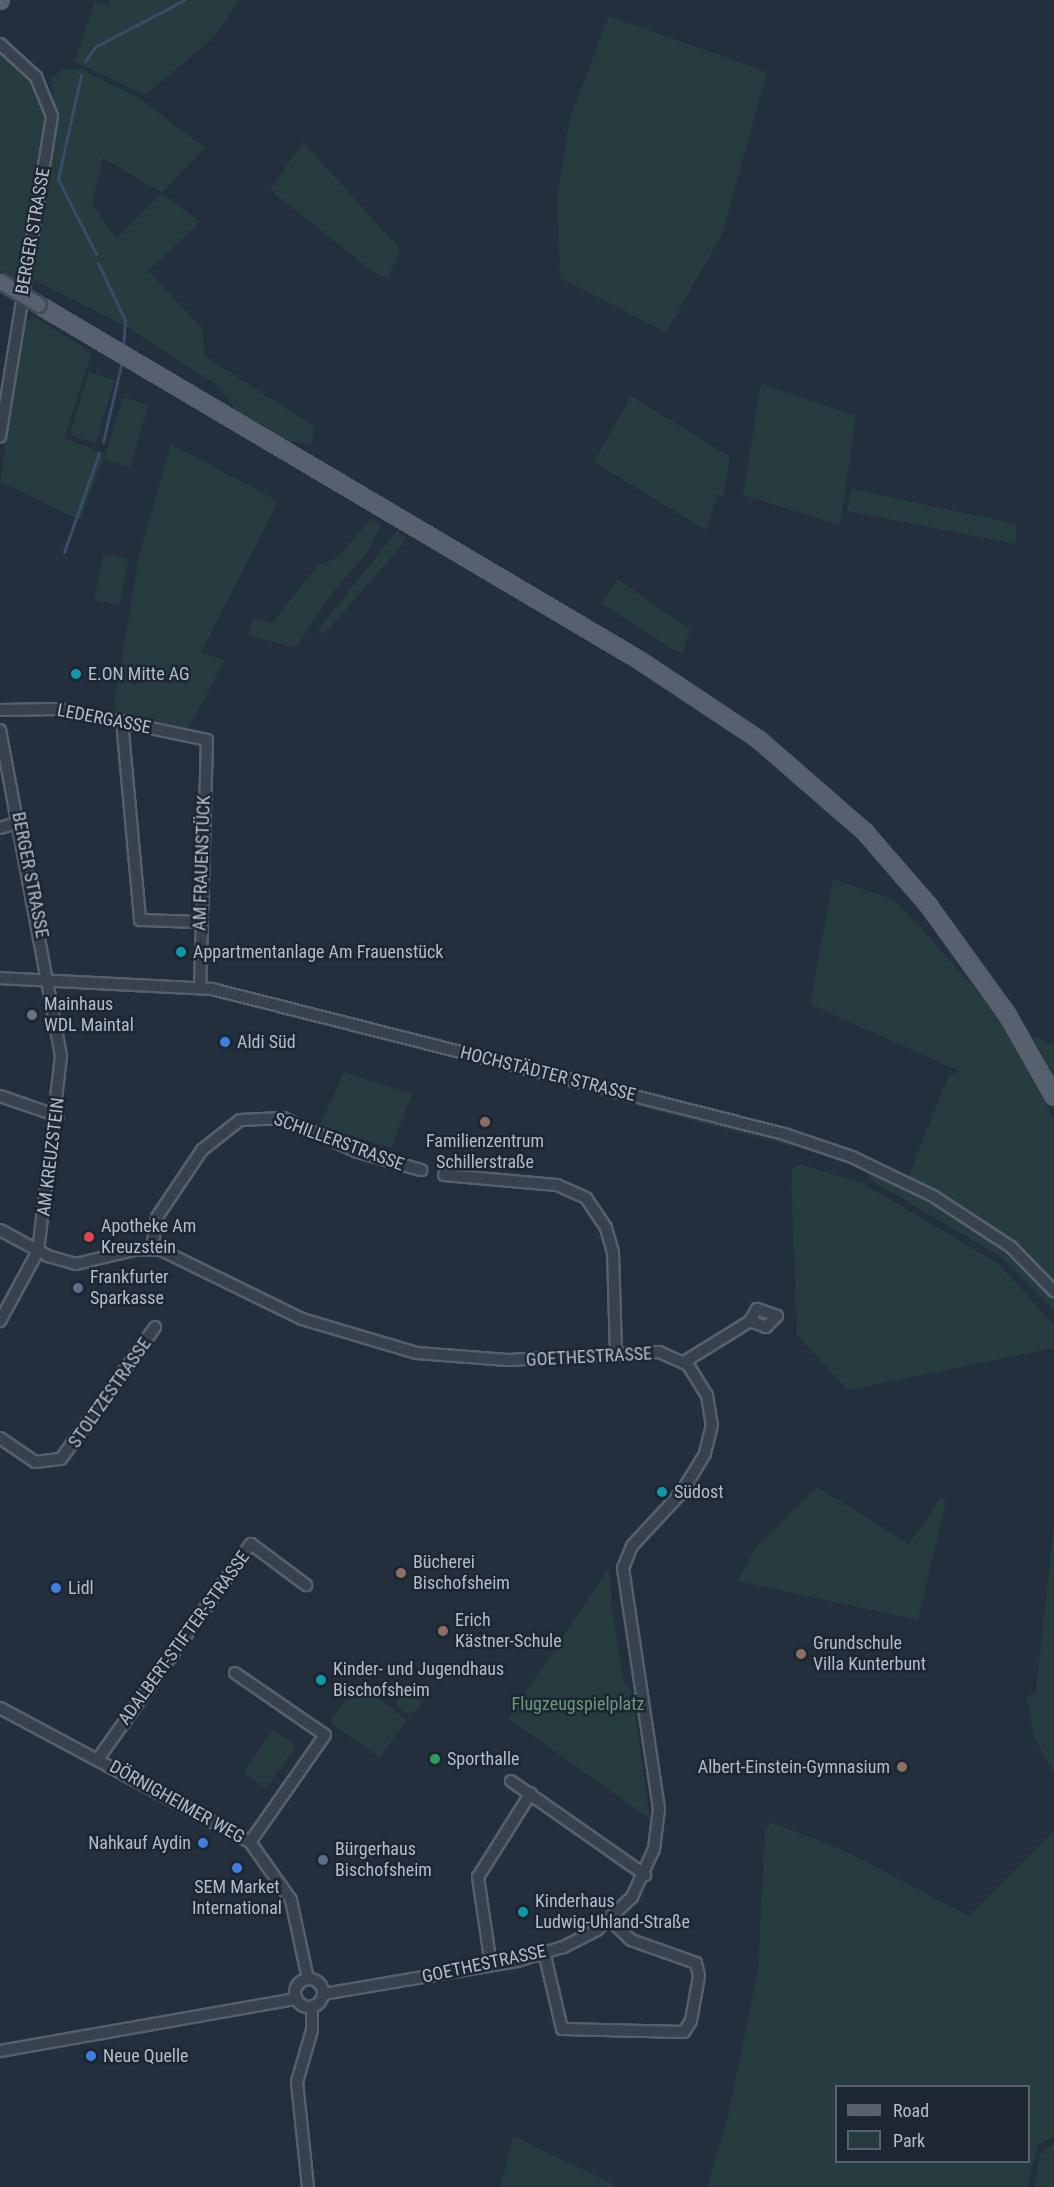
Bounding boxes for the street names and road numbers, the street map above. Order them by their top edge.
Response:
street label: BERGER STRASSE [11,166,55,296]
street label: LEDERGASSE [55,699,153,739]
street label: AM FRAUENSTÜCK [189,795,215,931]
street label: BERGER STRASSE [7,810,53,940]
street label: HOCHSTÄDTER STRASSE [458,1042,638,1106]
street label: AM KREUZSTEIN [33,1097,69,1217]
street label: SCHILLERSTRASSE [271,1108,407,1176]
street label: STOLTZESTRASSE [64,1334,156,1452]
street label: GOETHESTRASSE [525,1343,653,1371]
street label: ADALBERT-STIFTER-STRASSE [114,1547,254,1729]
street label: DÖRNIGHEIMER WEG [106,1756,248,1848]
street label: GOETHESTRASSE [420,1940,548,1988]

